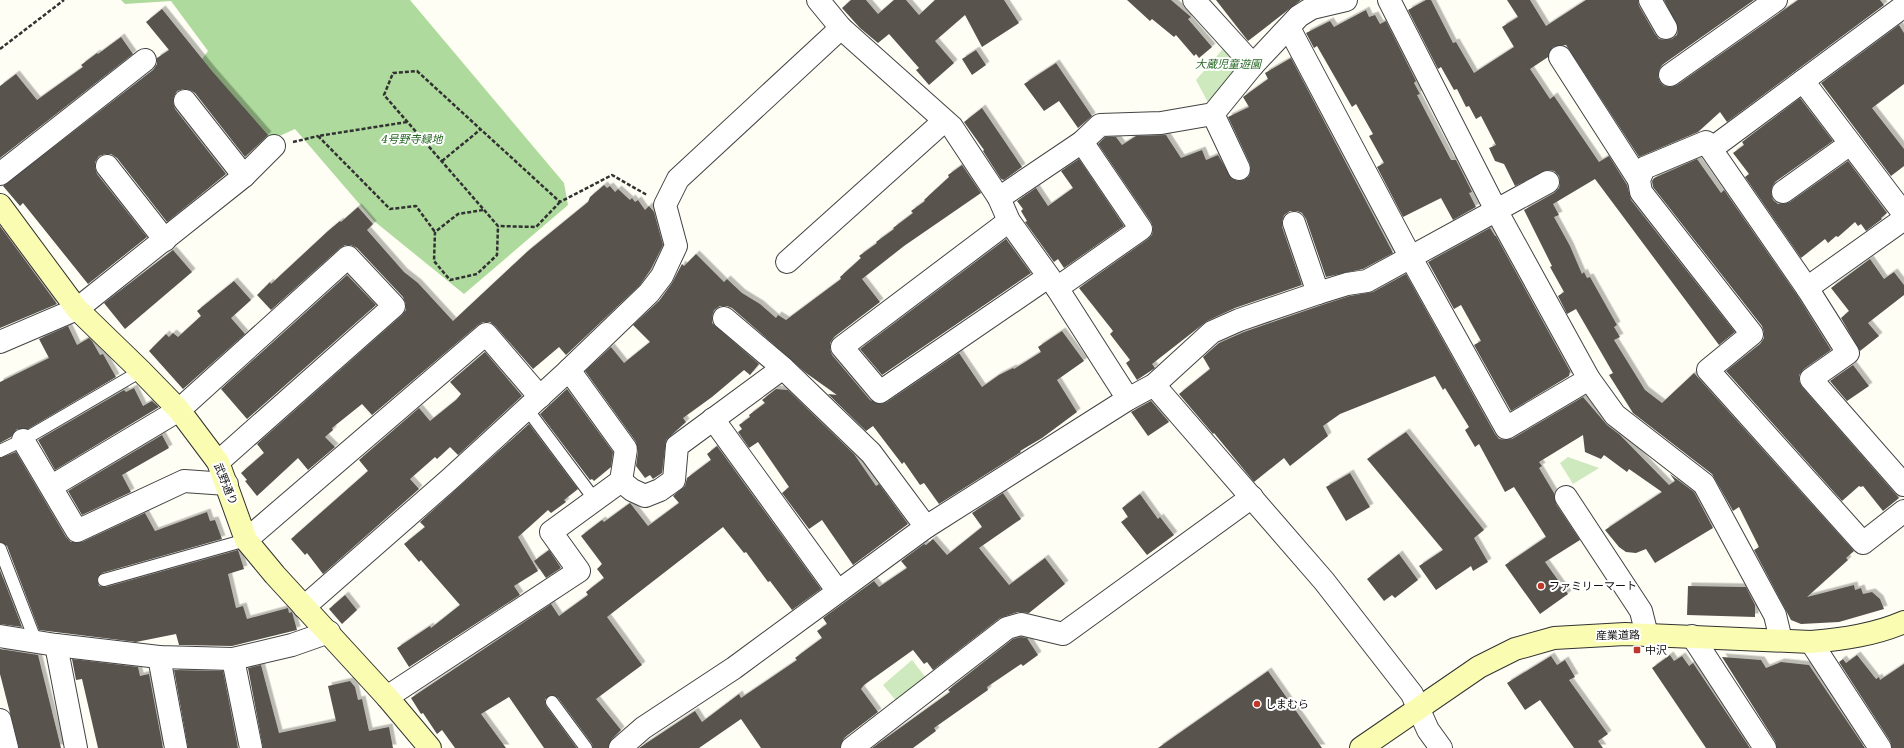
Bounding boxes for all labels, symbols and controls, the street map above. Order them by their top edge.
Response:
park label: 大蔵児童遊園 [1195,56,1263,71]
park label: 4号野寺緑地 [380,131,444,146]
street label: 武野通り [211,461,242,507]
place label: ファミリーマート [1549,578,1637,593]
marker: ファミリーマート [1536,581,1546,591]
street label: 産業道路 [1596,627,1640,642]
place label: 中沢 [1645,642,1667,657]
marker: 中沢 [1632,645,1642,655]
place label: しまむら [1265,696,1309,711]
marker: しまむら [1252,699,1262,709]

